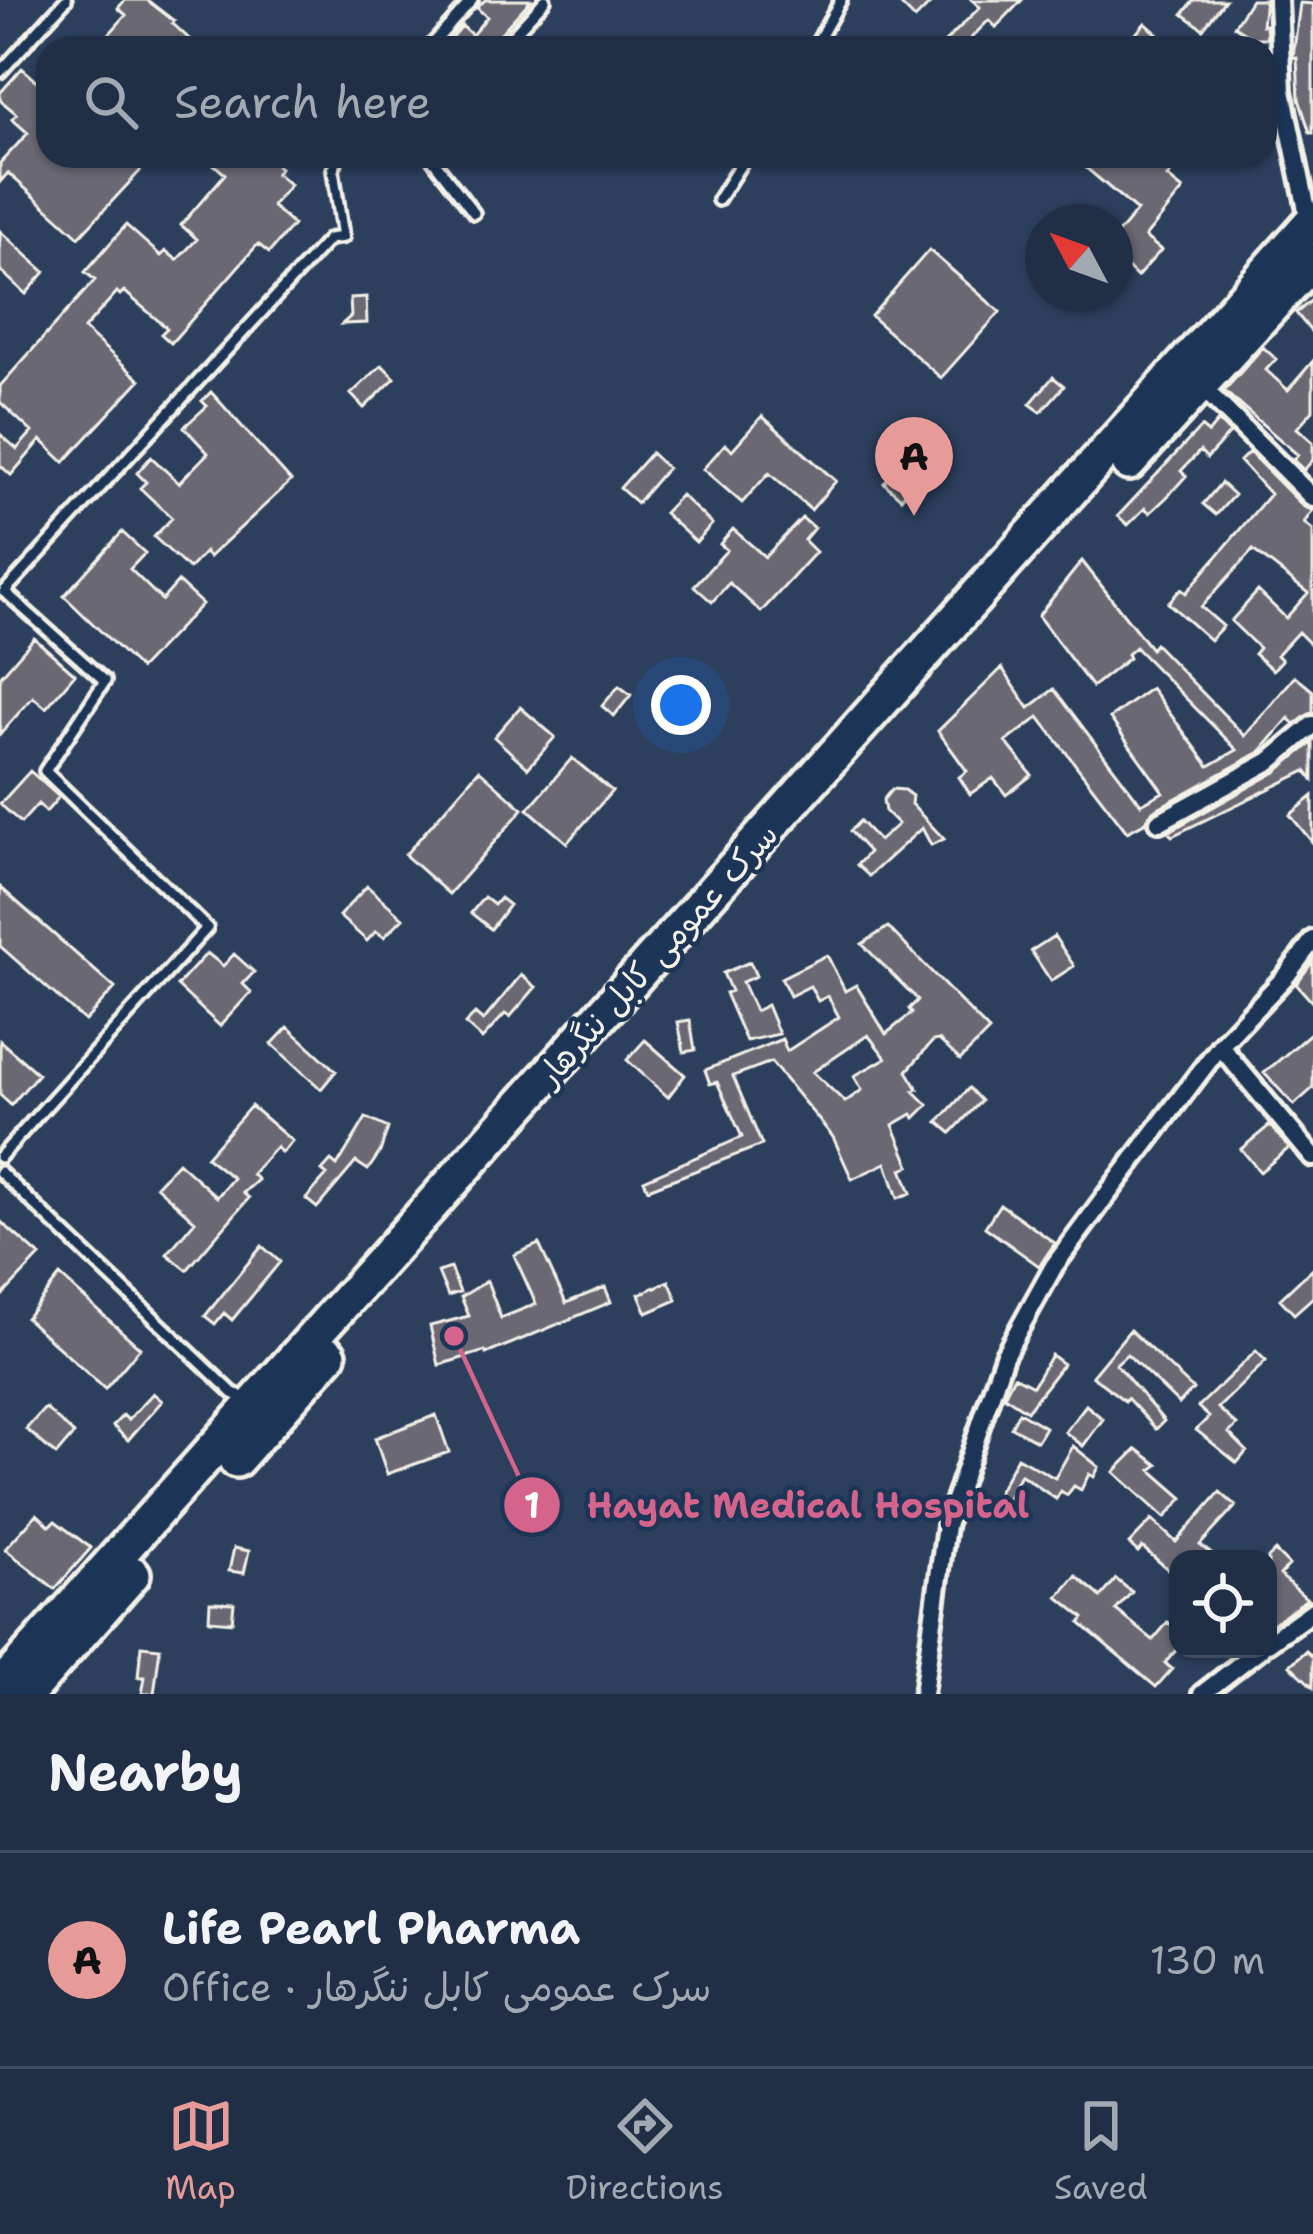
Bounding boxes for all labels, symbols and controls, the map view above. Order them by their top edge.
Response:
search box [36,36,1277,168]
icon: search [78,69,144,135]
text: Search here [174,72,431,132]
north arrow [1025,204,1133,312]
pin: A [875,417,953,516]
your location [651,675,711,735]
street label: سرک عمومی کابل ننگرهار [525,813,788,1098]
callout: Hayat Medical Hospital [502,1469,1053,1541]
text: 1 [524,1481,540,1530]
text: Hayat Medical Hospital [587,1481,1029,1530]
map controls [1169,1550,1277,1658]
button: locate [1169,1550,1277,1658]
text: Nearby [48,1738,243,1806]
text: Life Pearl Pharma [162,1898,580,1958]
text: A [72,1934,102,1986]
text: 130 m [1150,1934,1265,1986]
text: Office · سرک عمومی کابل ننگرهار [162,1961,711,2013]
tab: Map [165,2093,236,2210]
tab: Directions [566,2093,724,2210]
tab: Saved [1054,2093,1148,2210]

